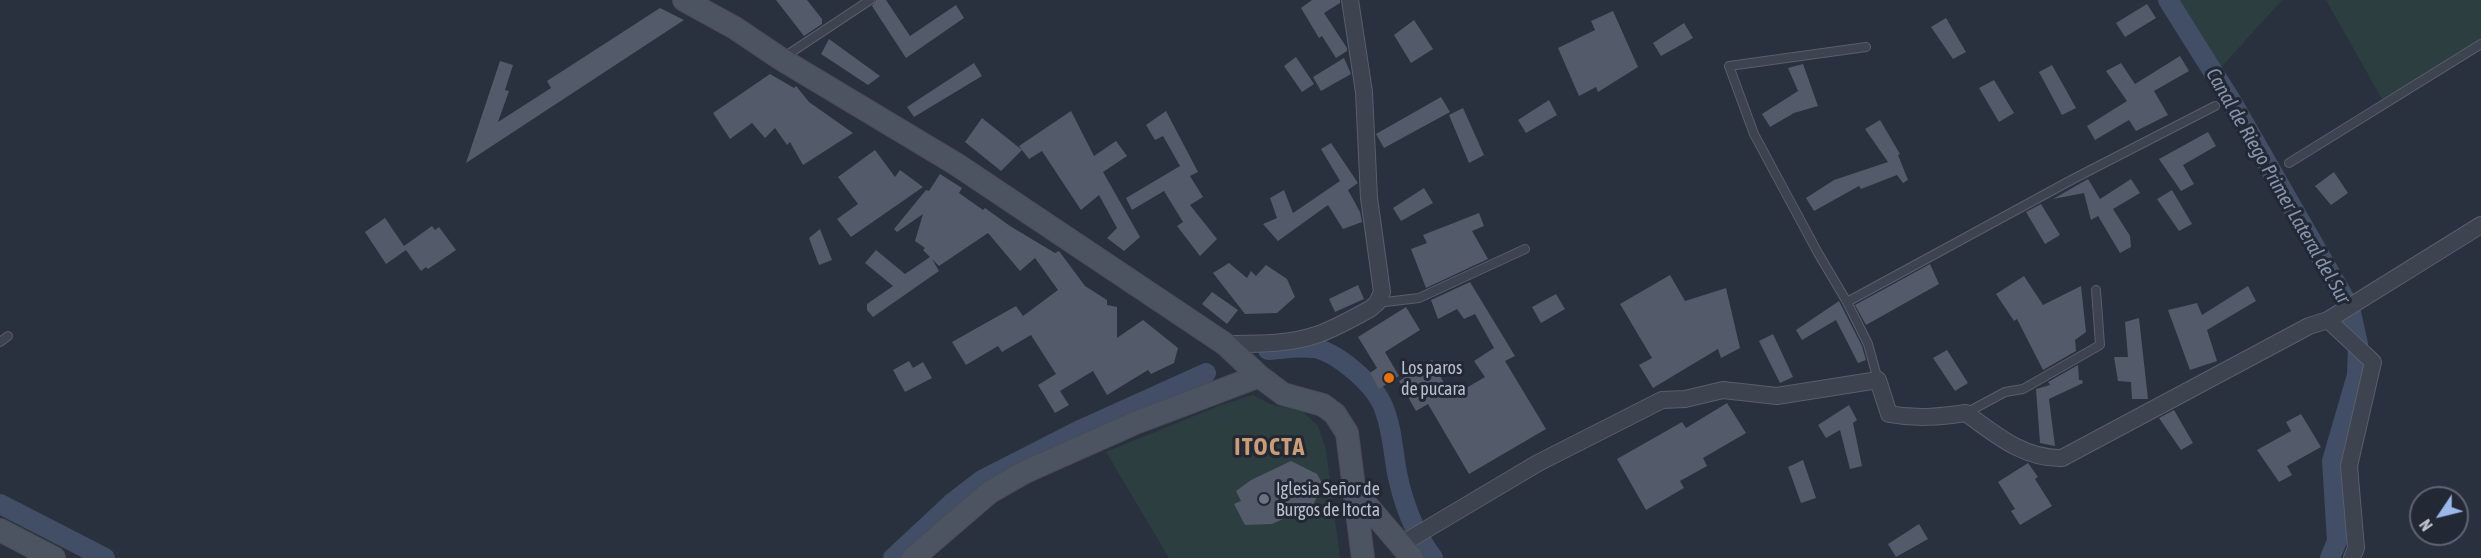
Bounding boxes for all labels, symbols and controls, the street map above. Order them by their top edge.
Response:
water label: Canal de Riego Primer Lateral del Sur [2201,64,2355,308]
place label: Los paros de pucara [1401,357,1466,400]
marker: Los paros de pucara [1382,371,1396,385]
district label: ITOCTA [1234,433,1306,461]
place label: Iglesia Señor de Burgos de Itocta [1276,478,1380,520]
north arrow [2409,486,2469,546]
marker: Iglesia Señor de Burgos de Itocta [1257,492,1271,506]
text: N [2416,516,2436,534]

